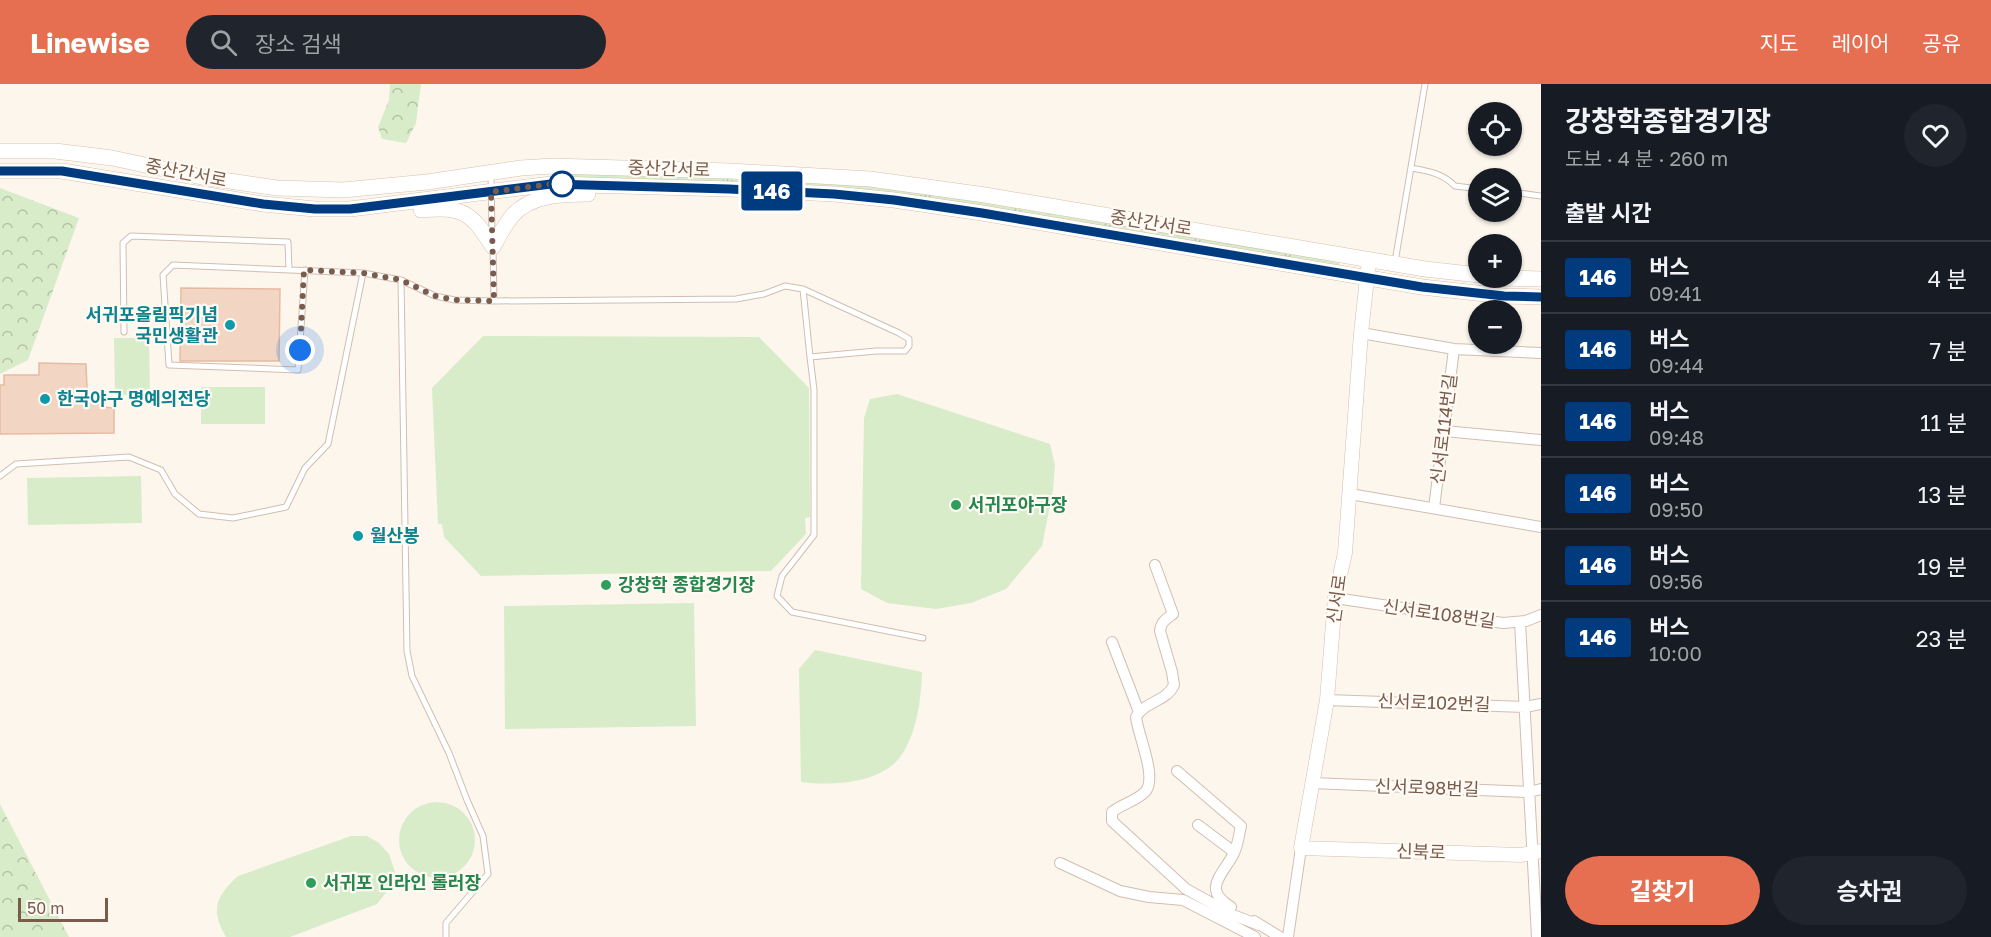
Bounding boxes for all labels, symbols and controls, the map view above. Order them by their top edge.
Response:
search box [186,15,606,69]
text: Linewise [30,26,150,59]
icon: search [207,26,240,59]
text: 장소 검색 [255,30,342,57]
text: 지도 [1760,30,1798,56]
text: 레이어 [1831,30,1889,56]
text: 공유 [1922,30,1961,56]
map controls [1468,102,1522,354]
button: locate [1468,102,1522,156]
text: 강창학종합경기장 [1565,104,1771,137]
button: heart [1904,104,1967,167]
text: 도보 · 4 분 · 260 m [1565,146,1728,170]
street label: 중산간서로 [143,153,229,191]
street label: 중산간서로 [627,156,711,180]
button: layers [1468,168,1522,222]
unlabelled marker [549,171,575,197]
line badge: 146 [738,172,806,210]
text: 146 [753,178,791,204]
text: 출발 시간 [1565,199,1651,226]
street label: 중산간서로 [1109,205,1194,239]
button: + [1468,234,1522,288]
text: 버스 [1649,253,1689,280]
text: 146 [1579,264,1617,290]
text: 4 분 [1928,265,1967,292]
text: 09:41 [1649,281,1701,305]
button: − [1468,300,1522,354]
place label: 서귀포올림픽기념 국민생활관 [86,303,218,346]
marker: 서귀포올림픽기념 국민생활관 [223,318,237,332]
text: 버스 [1649,325,1689,352]
your location [285,335,315,365]
text: 146 [1579,336,1617,362]
text: 7 분 [1930,337,1967,364]
text: 09:44 [1649,353,1704,377]
street label: 신서로114번길 [1425,372,1461,485]
place label: 한국야구 명예의전당 [57,387,211,409]
marker: 한국야구 명예의전당 [38,392,52,406]
text: 버스 [1649,397,1689,424]
text: 146 [1579,408,1617,434]
text: 11 분 [1920,409,1967,436]
text: 09:48 [1649,425,1704,449]
text: 버스 [1649,469,1689,496]
text: 146 [1579,480,1617,506]
text: 13 분 [1918,481,1967,508]
place label: 서귀포야구장 [968,493,1068,515]
text: 09:50 [1649,497,1704,521]
marker: 서귀포야구장 [949,498,963,512]
place label: 월산봉 [370,524,420,546]
marker: 월산봉 [351,529,365,543]
text: 버스 [1649,541,1689,568]
text: 146 [1579,552,1617,578]
text: 19 분 [1917,553,1967,580]
text: 09:56 [1649,569,1703,593]
place label: 강창학 종합경기장 [618,573,755,595]
street label: 신서로 [1322,573,1350,625]
marker: 강창학 종합경기장 [599,578,613,592]
street label: 신서로108번길 [1381,594,1497,632]
text: 버스 [1649,613,1689,640]
text: 146 [1579,624,1617,650]
text: 23 분 [1916,625,1967,652]
text: 10:00 [1649,641,1702,665]
street label: 신서로102번길 [1377,689,1491,715]
street label: 신서로98번길 [1374,774,1480,800]
street label: 신북로 [1396,839,1446,863]
button: 길찾기 [1565,856,1760,925]
button: 승차권 [1772,856,1967,925]
place label: 서귀포 인라인 롤러장 [323,871,481,893]
marker: 서귀포 인라인 롤러장 [304,876,318,890]
scale bar [18,895,108,922]
text: 50 m [27,898,64,918]

